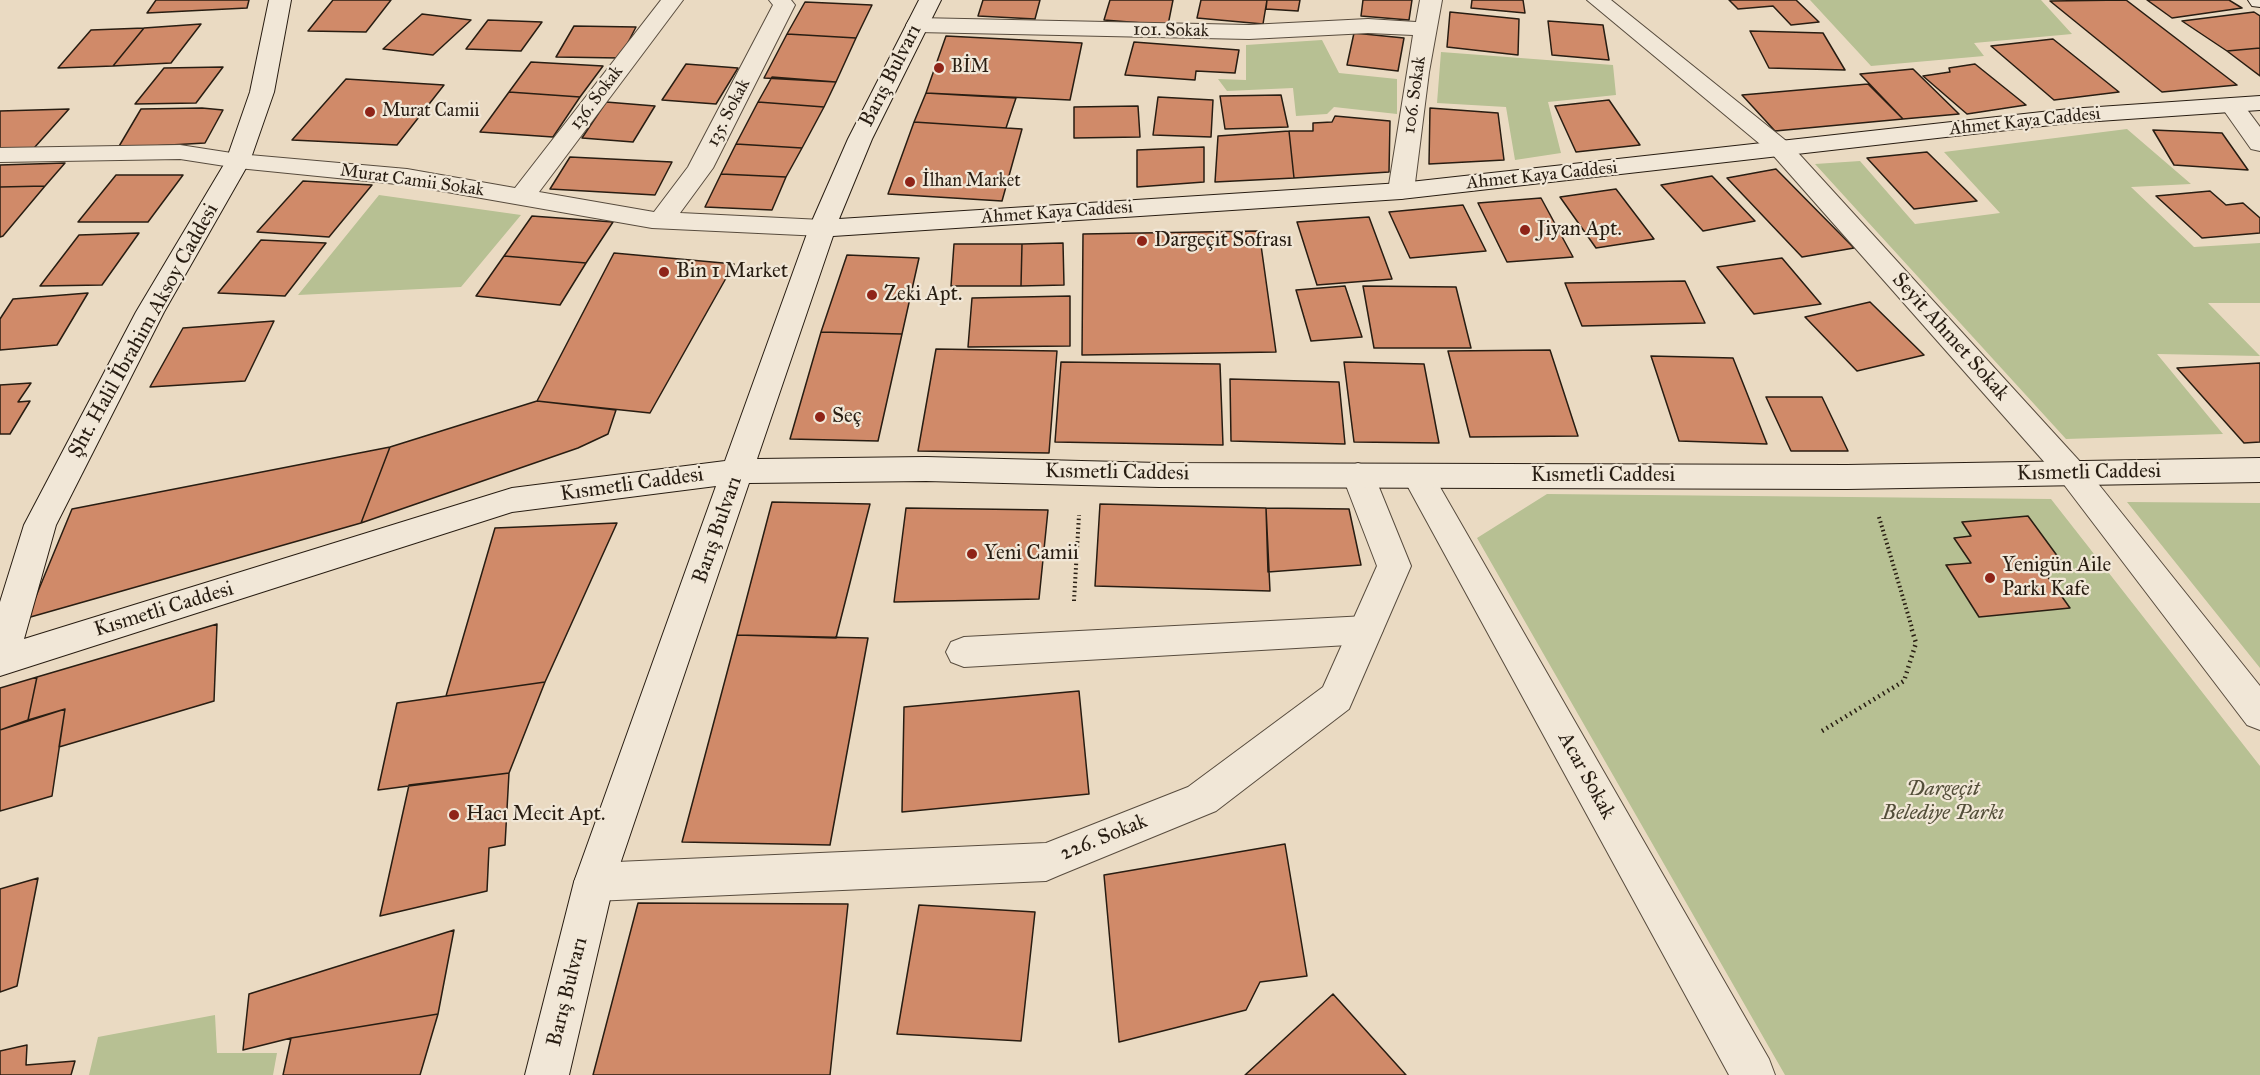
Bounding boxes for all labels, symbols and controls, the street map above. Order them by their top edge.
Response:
street label: 101. Sokak [1133,20,1209,42]
street label: Barış Bulvarı [854,21,928,131]
street label: 106. Sokak [1399,55,1431,135]
place label: BİM [951,57,989,79]
marker: BİM [932,61,946,75]
street label: 136. Sokak [566,62,628,134]
street label: 135. Sokak [703,75,755,151]
place label: Murat Camii [382,101,479,123]
street label: Ahmet Kaya Caddesi [1948,103,2102,141]
marker: Murat Camii [363,105,377,119]
street label: Ahmet Kaya Caddesi [1465,157,1619,195]
street label: Murat Camii Sokak [339,160,485,202]
place label: İlhan Market [922,171,1021,193]
marker: İlhan Market [903,175,917,189]
street label: Ahmet Kaya Caddesi [980,197,1134,229]
street label: Şht. Halil İbrahim Aksoy Caddesi [63,199,225,463]
place label: Jiyan Apt. [1537,217,1622,243]
marker: Jiyan Apt. [1518,223,1532,237]
place label: Dargeçit Sofrası [1154,228,1292,254]
marker: Dargeçit Sofrası [1135,234,1149,248]
place label: Bin 1 Market [676,259,788,285]
marker: Bin 1 Market [657,265,671,279]
street label: Seyit Ahmet Sokak [1886,268,2014,406]
place label: Zeki Apt. [884,282,962,308]
marker: Zeki Apt. [865,288,879,302]
place label: Seç [832,404,862,430]
marker: Seç [813,410,827,424]
street label: Kısmetli Caddesi [1045,459,1189,487]
street label: Kısmetli Caddesi [2017,459,2161,487]
street label: Kısmetli Caddesi [559,462,705,508]
street label: Kısmetli Caddesi [1531,463,1675,489]
street label: Barış Bulvarı [688,473,748,587]
place label: Yeni Camii [984,541,1079,567]
marker: Yeni Camii [965,547,979,561]
place label: Yenigün Aile Parkı Kafe [2002,553,2111,603]
marker: Yenigün Aile Parkı Kafe [1983,571,1997,585]
street label: Kısmetli Caddesi [91,577,237,643]
street label: Acar Sokak [1552,728,1620,824]
park label: Dargeçit Belediye Parkı [1882,777,2004,827]
place label: Hacı Mecit Apt. [466,802,605,828]
marker: Hacı Mecit Apt. [447,808,461,822]
street label: 226. Sokak [1057,809,1151,867]
street label: Barış Bulvarı [542,935,594,1049]

